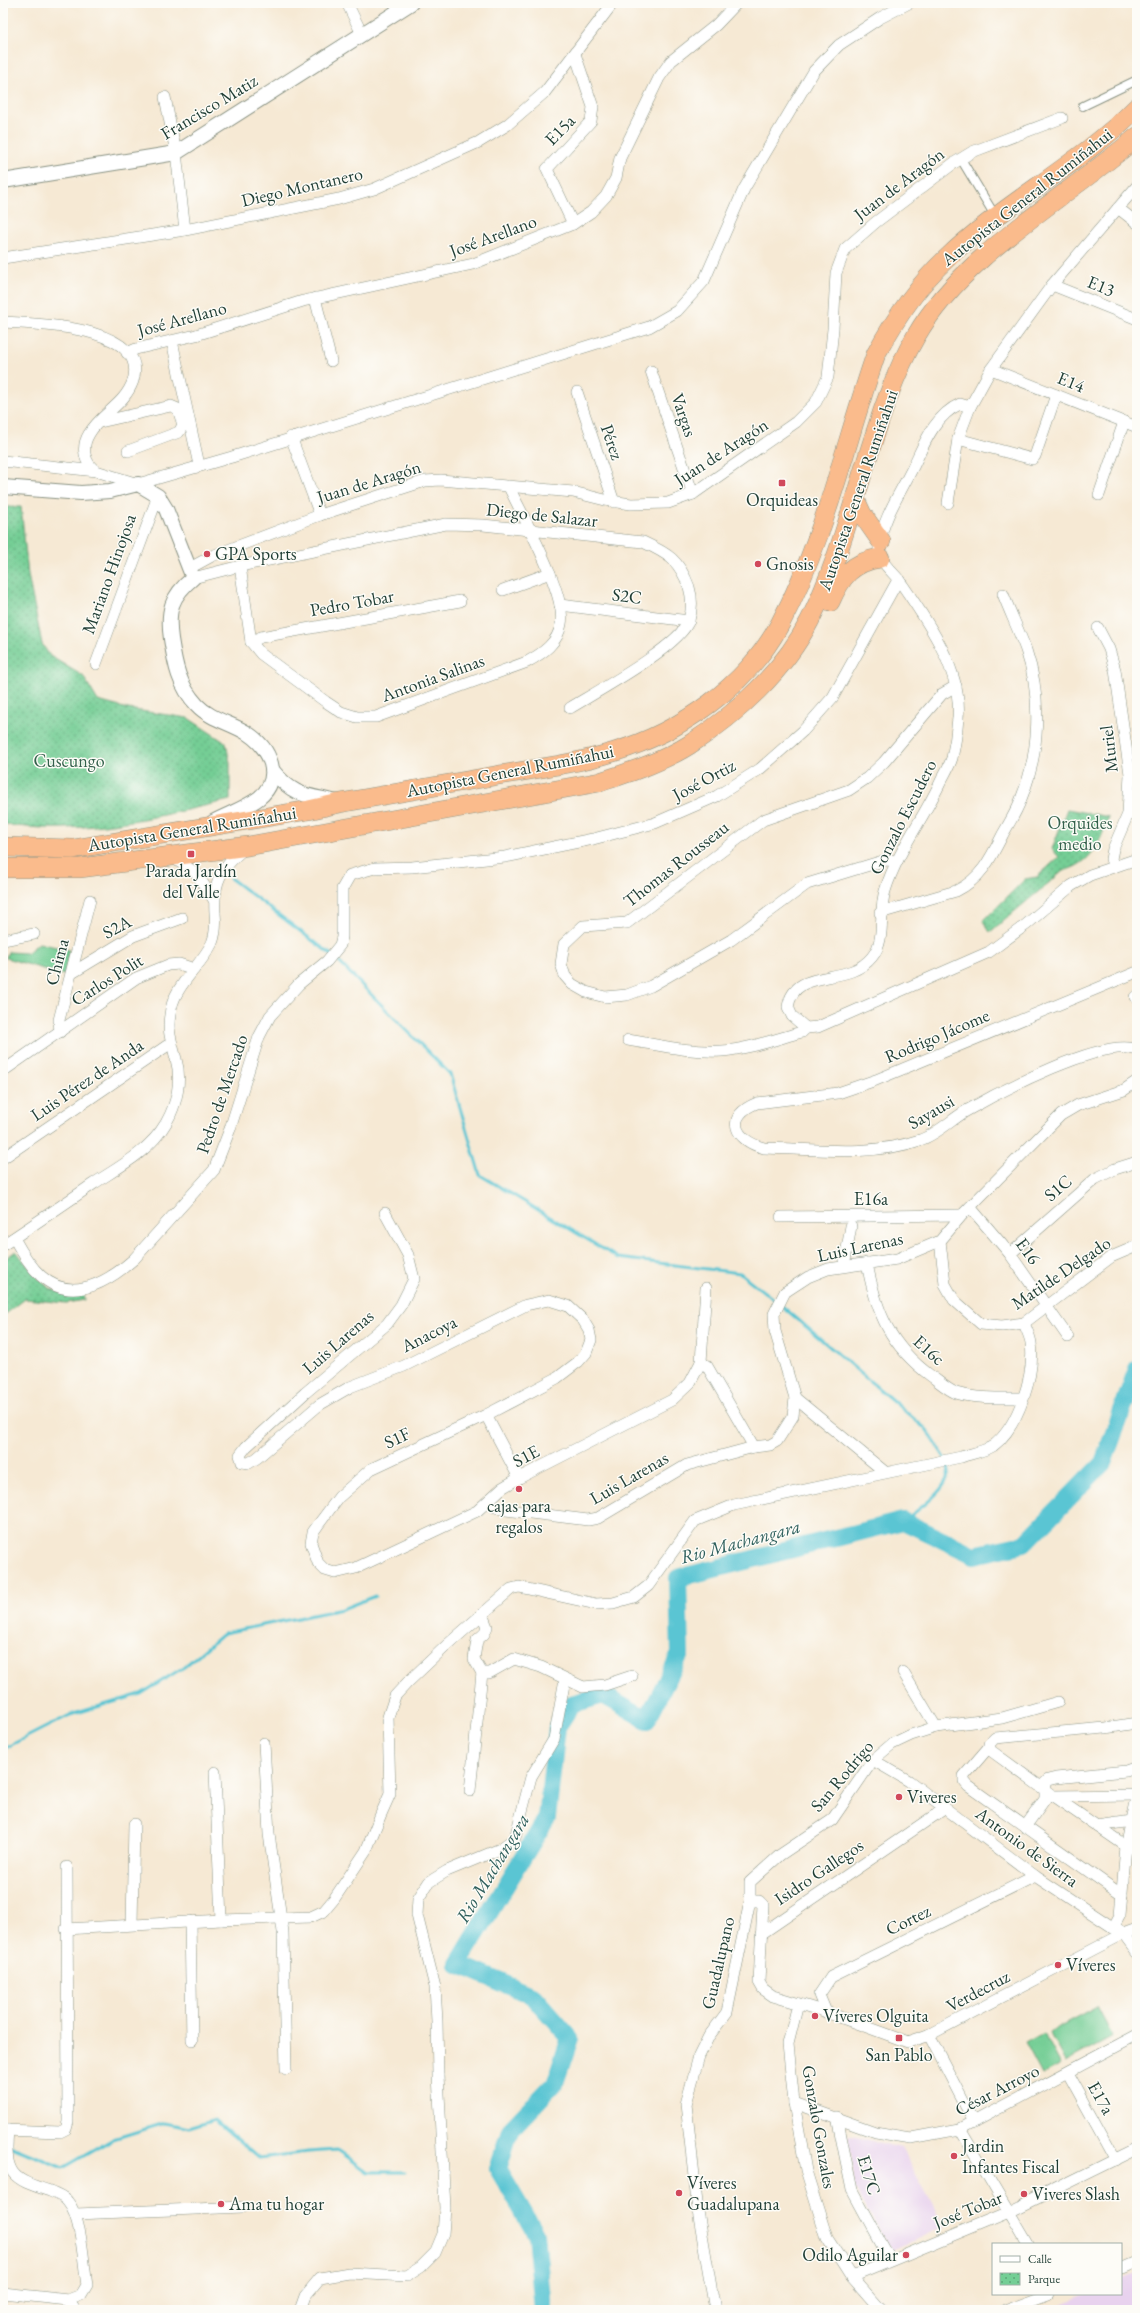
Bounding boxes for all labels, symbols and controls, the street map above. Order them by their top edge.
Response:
street label: Francisco Matiz [156,69,261,144]
street label: E15a [539,109,580,150]
street label: Autopista General Rumiñahui [936,122,1117,271]
street label: Juan de Aragón [847,142,949,226]
street label: Diego Montanero [239,161,365,212]
street label: José Arellano [444,209,540,263]
street label: E13 [1084,270,1118,301]
street label: José Arellano [133,296,229,342]
street label: E14 [1054,366,1089,397]
street label: Autopista General Rumiñahui [812,386,903,594]
street label: Vargas [666,390,703,440]
street label: Juan de Aragón [668,412,772,492]
street label: Pérez [596,421,629,463]
street label: Juan de Aragón [312,455,424,509]
marker: Orquideas [777,478,787,488]
place label: Orquideas [746,488,818,511]
street label: Diego de Salazar [485,497,599,532]
street label: Mariano Hinojosa [76,510,141,637]
place label: GPA Sports [215,542,297,565]
marker: GPA Sports [202,549,212,559]
place label: Gnosis [766,552,814,575]
marker: Gnosis [753,559,763,569]
street label: S2C [611,582,643,609]
street label: Pedro Tobar [308,584,396,621]
street label: Antonia Salinas [377,648,488,707]
street label: Muriel [1094,724,1123,774]
street label: Autopista General Rumiñahui [403,739,616,802]
park label: Cuscungo [33,749,105,772]
street label: José Ortiz [667,753,739,807]
street label: Gonzalo Escudero [864,755,941,878]
street label: Autopista General Rumiñahui [85,801,298,857]
park label: Orquides medio [1048,811,1113,855]
street label: Thomas Rousseau [618,815,733,912]
marker: Parada Jardín del Valle [186,849,196,859]
place label: Parada Jardín del Valle [145,859,237,903]
street label: S2A [98,909,136,944]
street label: Chima [39,935,74,988]
street label: Carlos Polit [66,948,147,1011]
street label: Rodrigo Jácome [881,1003,993,1068]
street label: Pedro de Mercado [190,1031,253,1156]
street label: Luis Pérez de Anda [26,1033,148,1126]
street label: Sayausi [903,1089,959,1134]
street label: S1C [1039,1169,1076,1206]
street label: E16a [854,1187,889,1210]
street label: Luis Larenas [815,1226,905,1267]
street label: Matilde Delgado [1007,1231,1115,1314]
street label: E16 [1011,1233,1046,1269]
street label: Luis Larenas [297,1304,378,1379]
street label: Anacoya [396,1309,461,1358]
street label: E16c [909,1329,950,1370]
street label: S1F [380,1422,414,1454]
street label: S1E [508,1439,543,1472]
street label: Luis Larenas [585,1446,672,1509]
marker: cajas para regalos [514,1484,524,1494]
place label: cajas para regalos [487,1494,552,1538]
water label: Rio Machangara [677,1513,803,1570]
street label: San Rodrigo [805,1735,878,1816]
place label: Viveres [907,1785,957,1808]
marker: Viveres [894,1792,904,1802]
street label: Antonio de Sierra [971,1801,1084,1892]
water label: Rio Machangara [450,1809,535,1928]
street label: Isidro Gallegos [770,1833,868,1910]
street label: Cortez [882,1899,934,1940]
street label: Guadalupano [696,1914,739,2011]
place label: Víveres [1066,1953,1116,1976]
marker: Víveres [1053,1960,1063,1970]
street label: Verdecruz [942,1964,1014,2017]
place label: Víveres Olguita [823,2004,929,2027]
marker: Víveres Olguita [810,2011,820,2021]
marker: San Pablo [894,2033,904,2043]
place label: San Pablo [865,2043,933,2066]
street label: César Arroyo [951,2058,1043,2121]
street label: Gonzalo Gonzales [797,2063,842,2191]
street label: E17a [1083,2077,1120,2119]
place label: Jardin Infantes Fiscal [960,2134,1060,2178]
marker: Jardin Infantes Fiscal [949,2151,959,2161]
street label: E17C [853,2152,886,2197]
place label: Víveres Guadalupana [687,2171,781,2215]
place label: Viveres Slash [1032,2182,1120,2205]
street label: José Tobar [928,2185,1006,2235]
marker: Víveres Guadalupana [674,2188,684,2198]
marker: Viveres Slash [1019,2189,1029,2199]
place label: Ama tu hogar [228,2192,324,2215]
marker: Ama tu hogar [216,2199,226,2209]
place label: Odilo Aguilar [802,2243,898,2266]
legend [992,2243,1122,2295]
marker: Odilo Aguilar [901,2250,911,2260]
text: Calle [1028,2251,1052,2267]
text: Parque [1028,2271,1060,2287]

